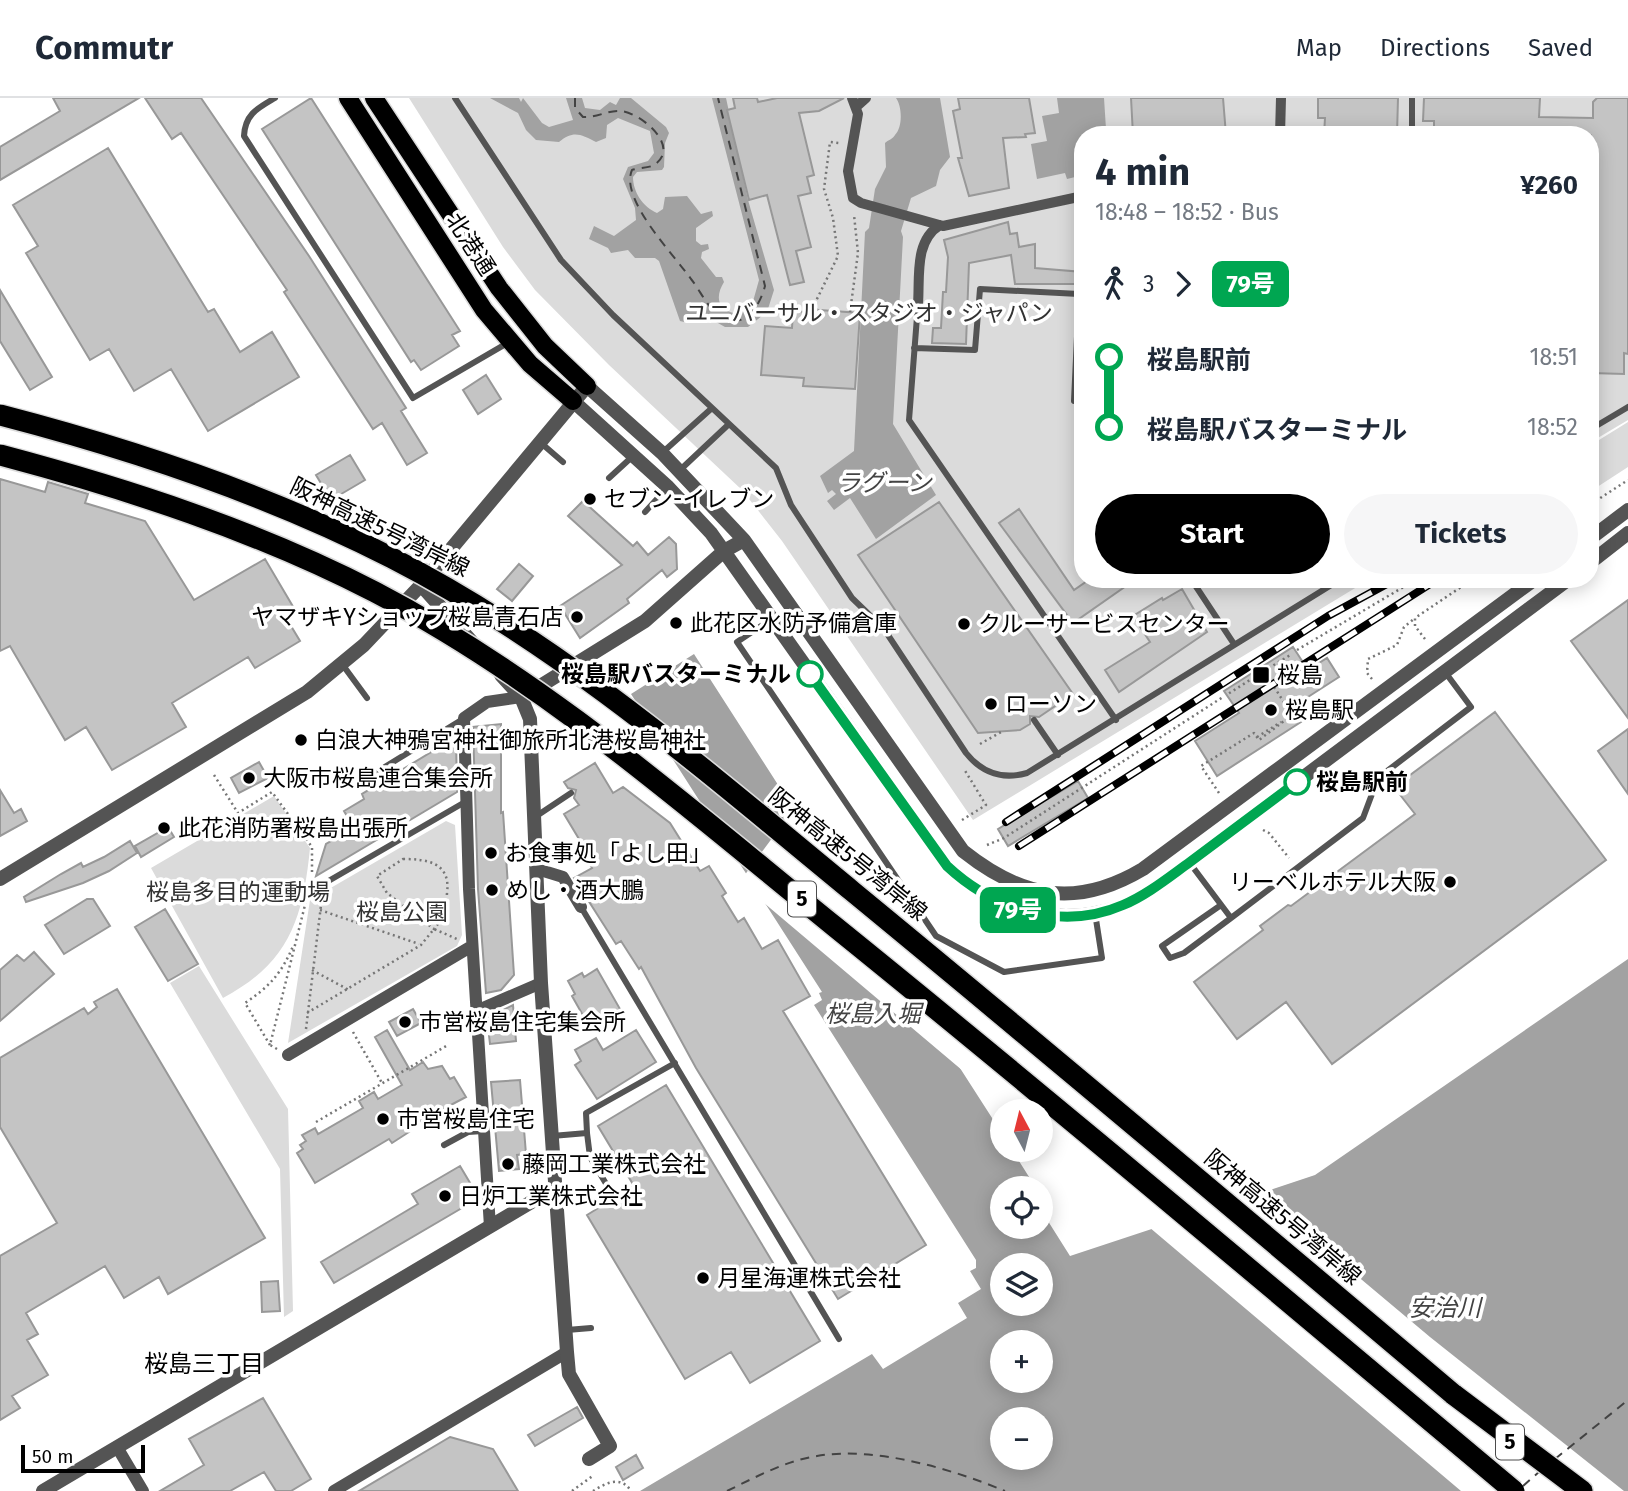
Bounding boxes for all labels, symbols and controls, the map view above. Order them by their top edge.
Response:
text: Commutr [35,28,173,68]
text: Map [1296,34,1342,62]
text: Directions [1380,34,1490,62]
text: Saved [1528,34,1593,62]
text: 4 min [1095,149,1190,195]
text: ¥260 [1520,170,1578,201]
text: 18:48 – 18:52 · Bus [1095,198,1279,226]
street label: 北港通 [440,207,502,281]
icon: walk [1095,265,1133,303]
icon: forward [1164,265,1202,303]
text: 3 [1143,270,1154,298]
text: 79号 [1226,270,1275,298]
park label: ユニバーサル・スタジオ・ジャパン [685,299,1053,327]
text: 18:51 [1529,343,1578,371]
text: 桜島駅前 [1147,345,1251,376]
text: 18:52 [1527,413,1578,441]
text: 桜島駅バスターミナル [1147,415,1407,446]
water label: ラグーン [837,469,933,497]
street label: 阪神高速5号湾岸線 [286,472,474,582]
place label: セブン-イレブン [604,485,774,513]
marker: セブン-イレブン [582,491,598,507]
button: Start [1095,494,1330,574]
button: Tickets [1344,494,1578,574]
place label: ヤマザキYショップ桜島青石店 [251,603,563,631]
marker: ヤマザキYショップ桜島青石店 [569,609,585,625]
place label: 此花区水防予備倉庫 [690,609,897,637]
place label: クルーサービスセンター [978,610,1230,638]
marker: 此花区水防予備倉庫 [668,615,684,631]
marker: クルーサービスセンター [956,616,972,632]
place label: 桜島駅バスターミナル [561,660,791,688]
marker: 桜島駅バスターミナル [797,661,823,687]
place label: 桜島 [1277,661,1323,689]
marker: 桜島 [1251,665,1271,685]
place label: ローソン [1005,690,1097,718]
marker: ローソン [983,696,999,712]
place label: 桜島駅 [1285,696,1354,724]
marker: 桜島駅 [1263,702,1279,718]
place label: 白浪大神鴉宮神社御旅所北港桜島神社 [315,726,706,754]
marker: 白浪大神鴉宮神社御旅所北港桜島神社 [293,732,309,748]
place label: 大阪市桜島連合集会所 [263,764,493,792]
place label: 桜島駅前 [1316,768,1408,796]
marker: 桜島駅前 [1284,769,1310,795]
marker: 大阪市桜島連合集会所 [241,770,257,786]
street label: 阪神高速5号湾岸線 [763,782,933,926]
place label: 此花消防署桜島出張所 [178,814,408,842]
marker: 此花消防署桜島出張所 [156,820,172,836]
place label: お食事処「よし田」 [505,839,712,867]
marker: お食事処「よし田」 [483,845,499,861]
place label: リーベルホテル大阪 [1229,868,1436,896]
marker: リーベルホテル大阪 [1442,874,1458,890]
place label: めし・酒大鵬 [506,876,644,904]
park label: 桜島多目的運動場 [146,878,330,906]
marker: めし・酒大鵬 [484,882,500,898]
road number: 5 [788,882,816,916]
line badge: 79号 [978,887,1058,933]
text: 79号 [994,896,1042,924]
park label: 桜島公園 [356,898,448,926]
water label: 桜島入堀 [825,1000,925,1028]
place label: 市営桜島住宅集会所 [419,1008,626,1036]
marker: 市営桜島住宅集会所 [397,1014,413,1030]
north arrow [990,1099,1054,1162]
map controls [990,1099,1053,1470]
place label: 市営桜島住宅 [397,1105,535,1133]
marker: 市営桜島住宅 [375,1111,391,1127]
street label: 阪神高速5号湾岸線 [1199,1143,1367,1291]
place label: 藤岡工業株式会社 [522,1150,706,1178]
marker: 藤岡工業株式会社 [500,1156,516,1172]
button: locate [990,1176,1053,1239]
place label: 日炉工業株式会社 [459,1182,643,1210]
marker: 日炉工業株式会社 [437,1188,453,1204]
button: layers [990,1253,1053,1316]
place label: 月星海運株式会社 [717,1264,901,1292]
marker: 月星海運株式会社 [695,1270,711,1286]
water label: 安治川 [1409,1294,1484,1322]
button: + [990,1330,1053,1393]
district label: 桜島三丁目 [144,1350,264,1378]
button: − [990,1407,1053,1470]
road number: 5 [1496,1424,1524,1460]
scale bar [21,1442,145,1474]
text: 50 m [32,1445,73,1468]

